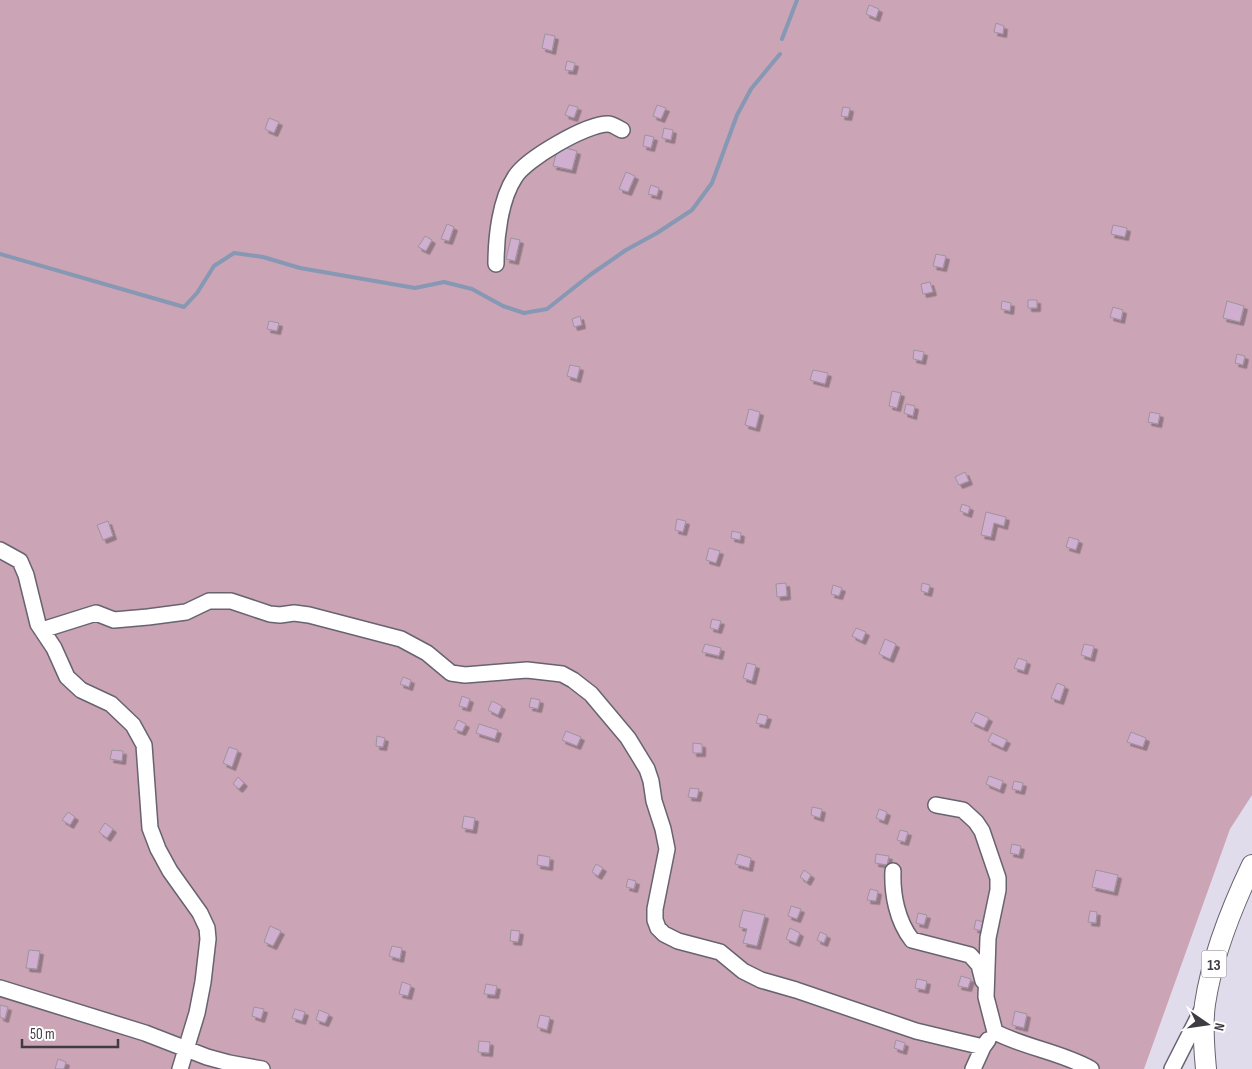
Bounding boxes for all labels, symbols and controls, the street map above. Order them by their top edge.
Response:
road number: 13 [1202,951,1226,978]
north arrow [1182,999,1232,1049]
scale bar [22,1016,119,1048]
text: N [1210,1021,1228,1032]
text: 50 m [30,1025,55,1044]

